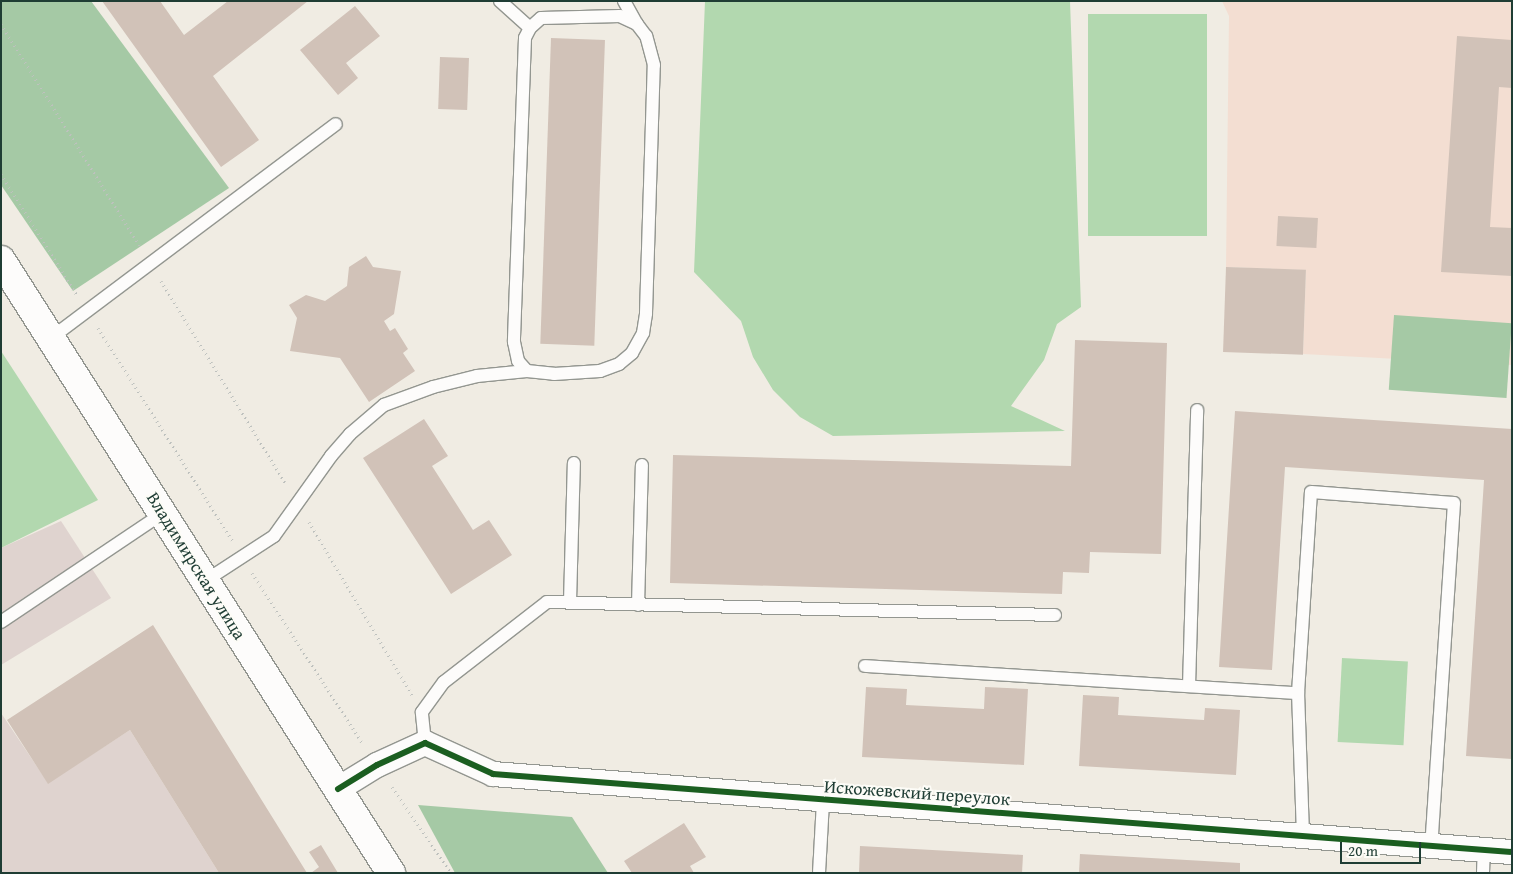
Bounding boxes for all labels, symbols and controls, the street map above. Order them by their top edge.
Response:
street label: Владимирская улица [142,488,250,644]
street label: Искожевский переулок [823,776,1011,810]
scale bar [1343,832,1424,864]
text: 20 m [1348,840,1378,861]

